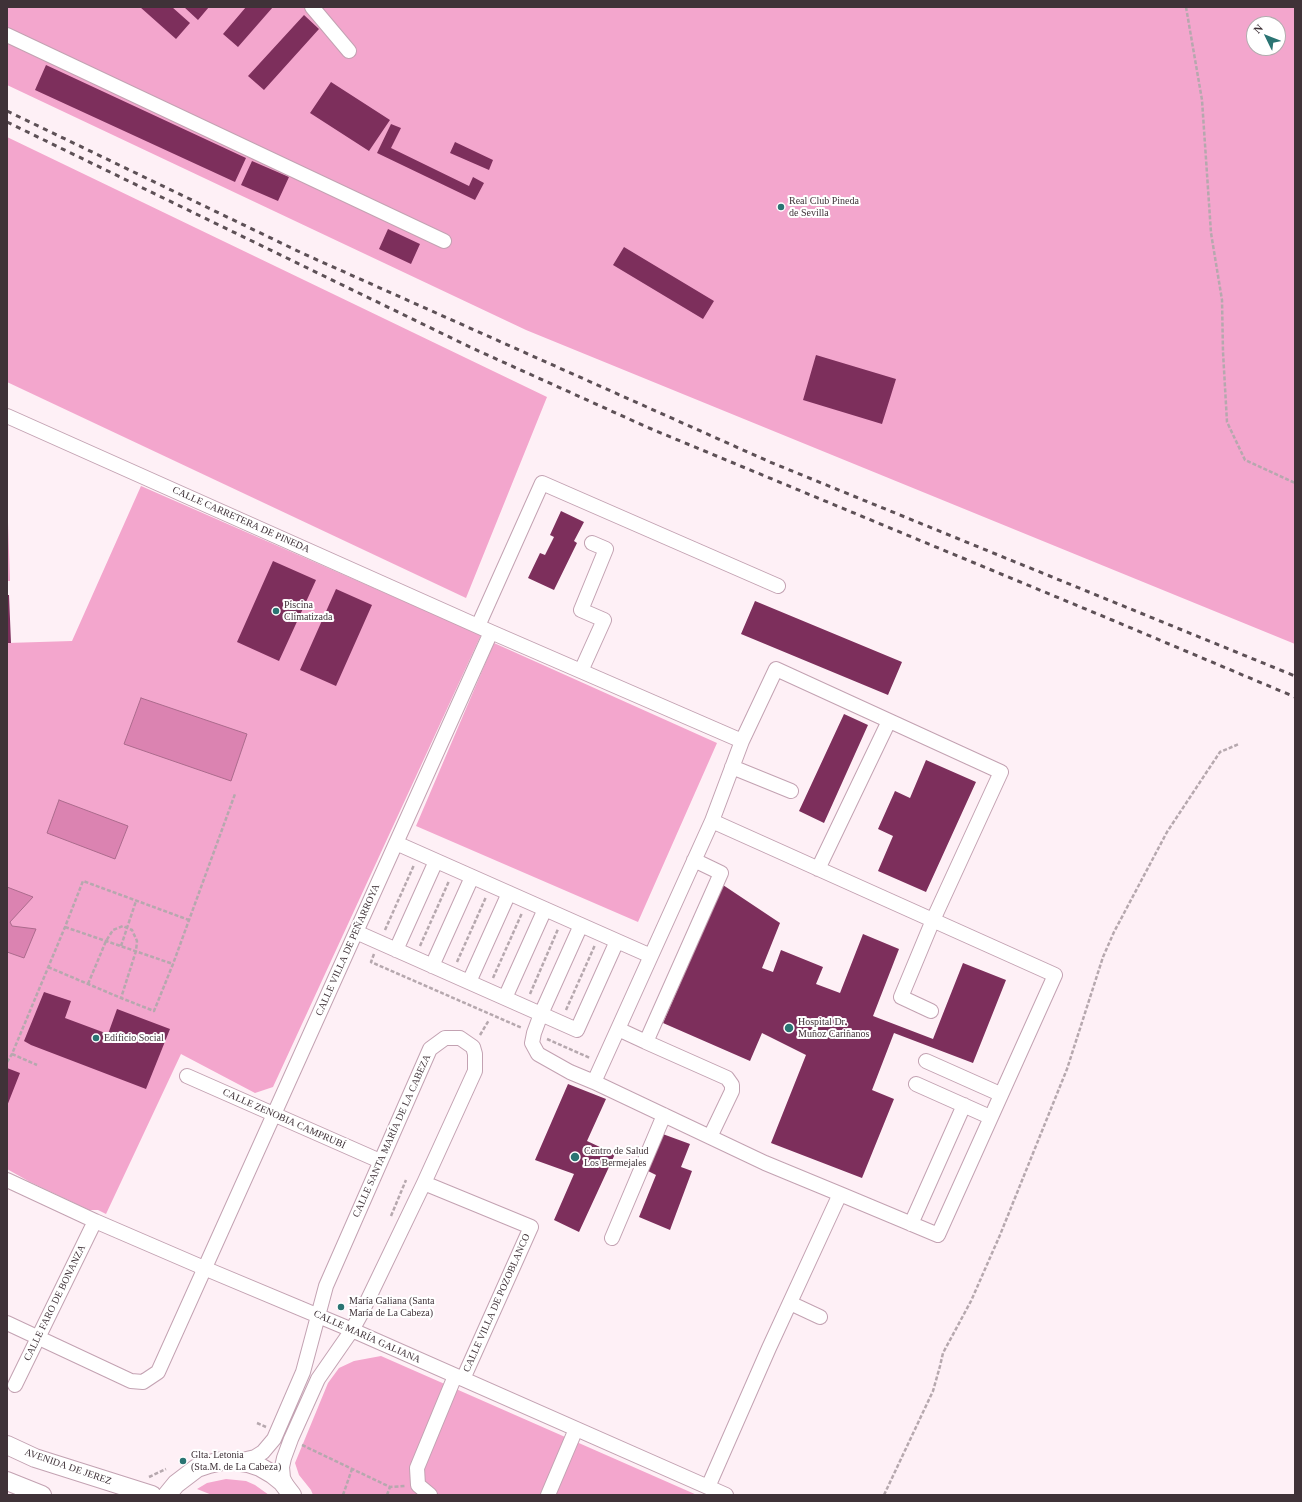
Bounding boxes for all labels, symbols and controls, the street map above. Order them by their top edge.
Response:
north arrow [1246,16,1286,56]
text: N [1251,22,1265,36]
place label: Real Club Pineda de Sevilla [789,195,859,218]
marker: Real Club Pineda de Sevilla [776,202,786,212]
street label: CALLE CARRETERA DE PINEDA [170,484,312,556]
place label: Piscina Climatizada [284,599,332,622]
marker: Piscina Climatizada [271,606,281,616]
street label: CALLE VILLA DE PEÑARROYA [313,882,383,1018]
place label: Hospital Dr. Muñoz Cariñanos [798,1016,869,1040]
marker: Hospital Dr. Muñoz Cariñanos [783,1022,795,1034]
place label: Edificio Social [104,1032,164,1044]
marker: Edificio Social [91,1033,101,1043]
street label: CALLE SANTA MARÍA DE LA CABEZA [350,1053,434,1219]
street label: CALLE ZENOBIA CAMPRUBÍ [221,1086,347,1152]
place label: Centro de Salud Los Bermejales [584,1145,648,1168]
marker: Centro de Salud Los Bermejales [569,1151,581,1163]
street label: CALLE VILLA DE POZOBLANCO [461,1232,533,1374]
street label: CALLE FARO DE BONANZA [22,1243,88,1363]
place label: María Galiana (Santa María de La Cabeza) [349,1295,435,1318]
marker: María Galiana (Santa María de La Cabeza) [336,1302,346,1312]
street label: CALLE MARÍA GALIANA [312,1308,422,1366]
street label: AVENIDA DE JEREZ [23,1446,113,1488]
place label: Glta. Letonia (Sta.M. de La Cabeza) [191,1449,281,1472]
marker: Glta. Letonia (Sta.M. de La Cabeza) [178,1456,188,1466]

